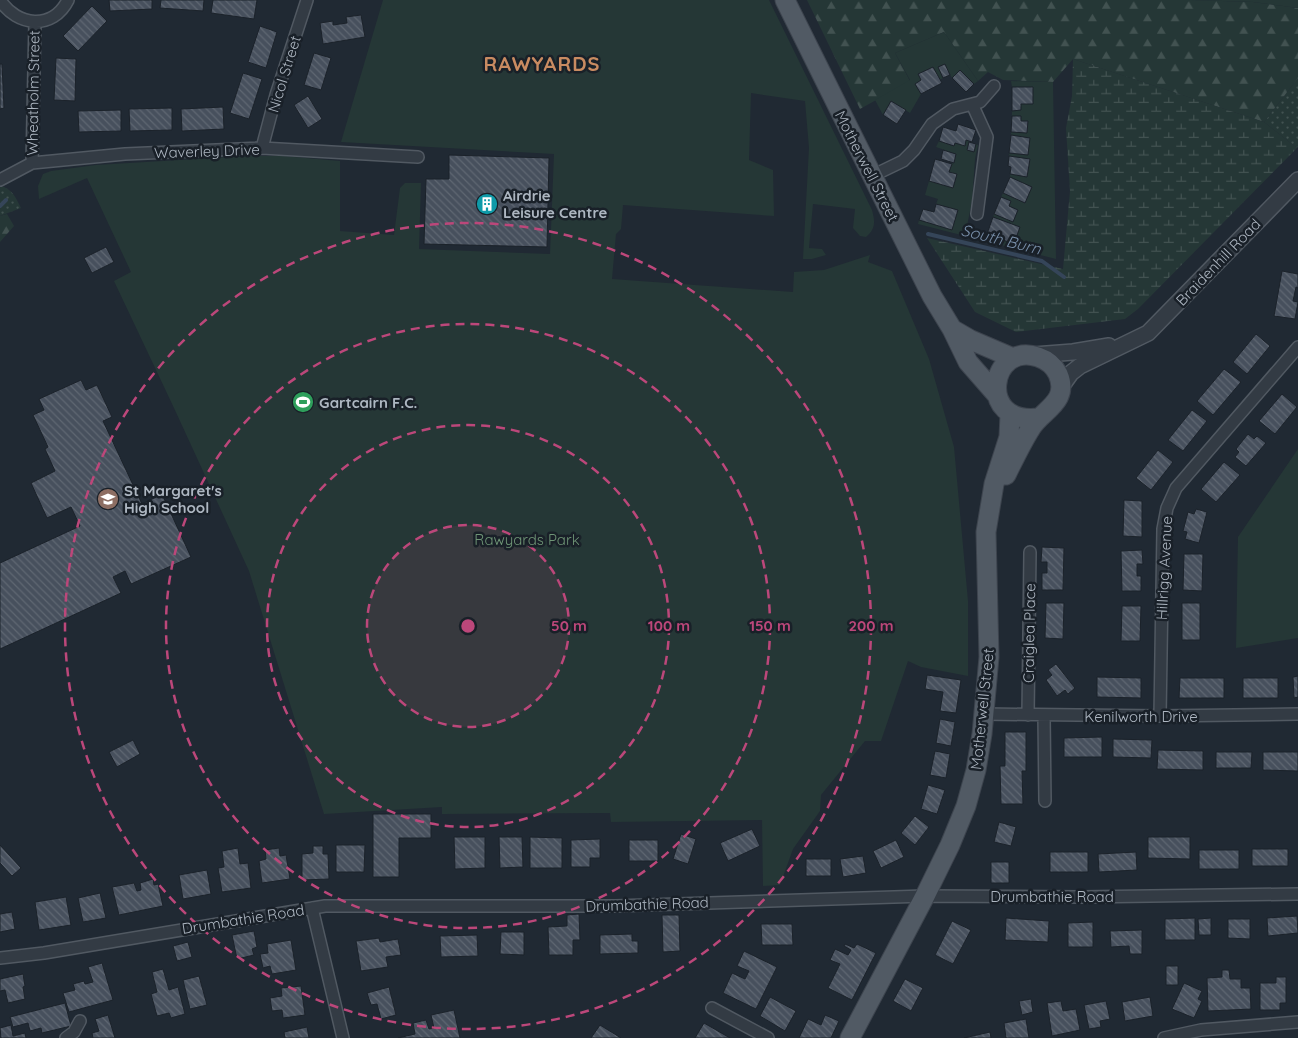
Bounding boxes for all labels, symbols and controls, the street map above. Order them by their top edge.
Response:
street label: Wheatholm Street [22,30,44,156]
street label: Nicol Street [263,33,305,115]
district label: RAWYARDS [484,51,600,76]
street label: Motherwell Street [831,107,903,225]
street label: Waverley Drive [154,140,260,162]
place label: Airdrie Leisure Centre [503,186,608,222]
building icon: Airdrie Leisure Centre [475,192,499,216]
street label: Braidenhill Road [1172,214,1264,310]
water label: South Burn [959,219,1044,259]
sports icon: Gartcairn F.C. [291,390,315,414]
place label: Gartcairn F.C. [319,393,417,412]
place label: St Margaret's High School [124,481,222,517]
school or university icon: St Margaret's High School [96,487,120,511]
street label: Hillrigg Avenue [1152,516,1176,620]
park label: Rawyards Park [474,530,580,549]
street label: Craiglea Place [1019,583,1039,683]
text: 50 m [551,616,587,635]
text: 100 m [648,616,690,635]
text: 150 m [749,616,791,635]
text: 200 m [849,616,894,635]
centre of rings [459,617,477,635]
street label: Motherwell Street [966,647,998,771]
street label: Kenilworth Drive [1084,707,1198,726]
street label: Drumbathie Road [990,887,1114,906]
street label: Drumbathie Road [585,892,709,916]
street label: Drumbathie Road [180,900,306,938]

